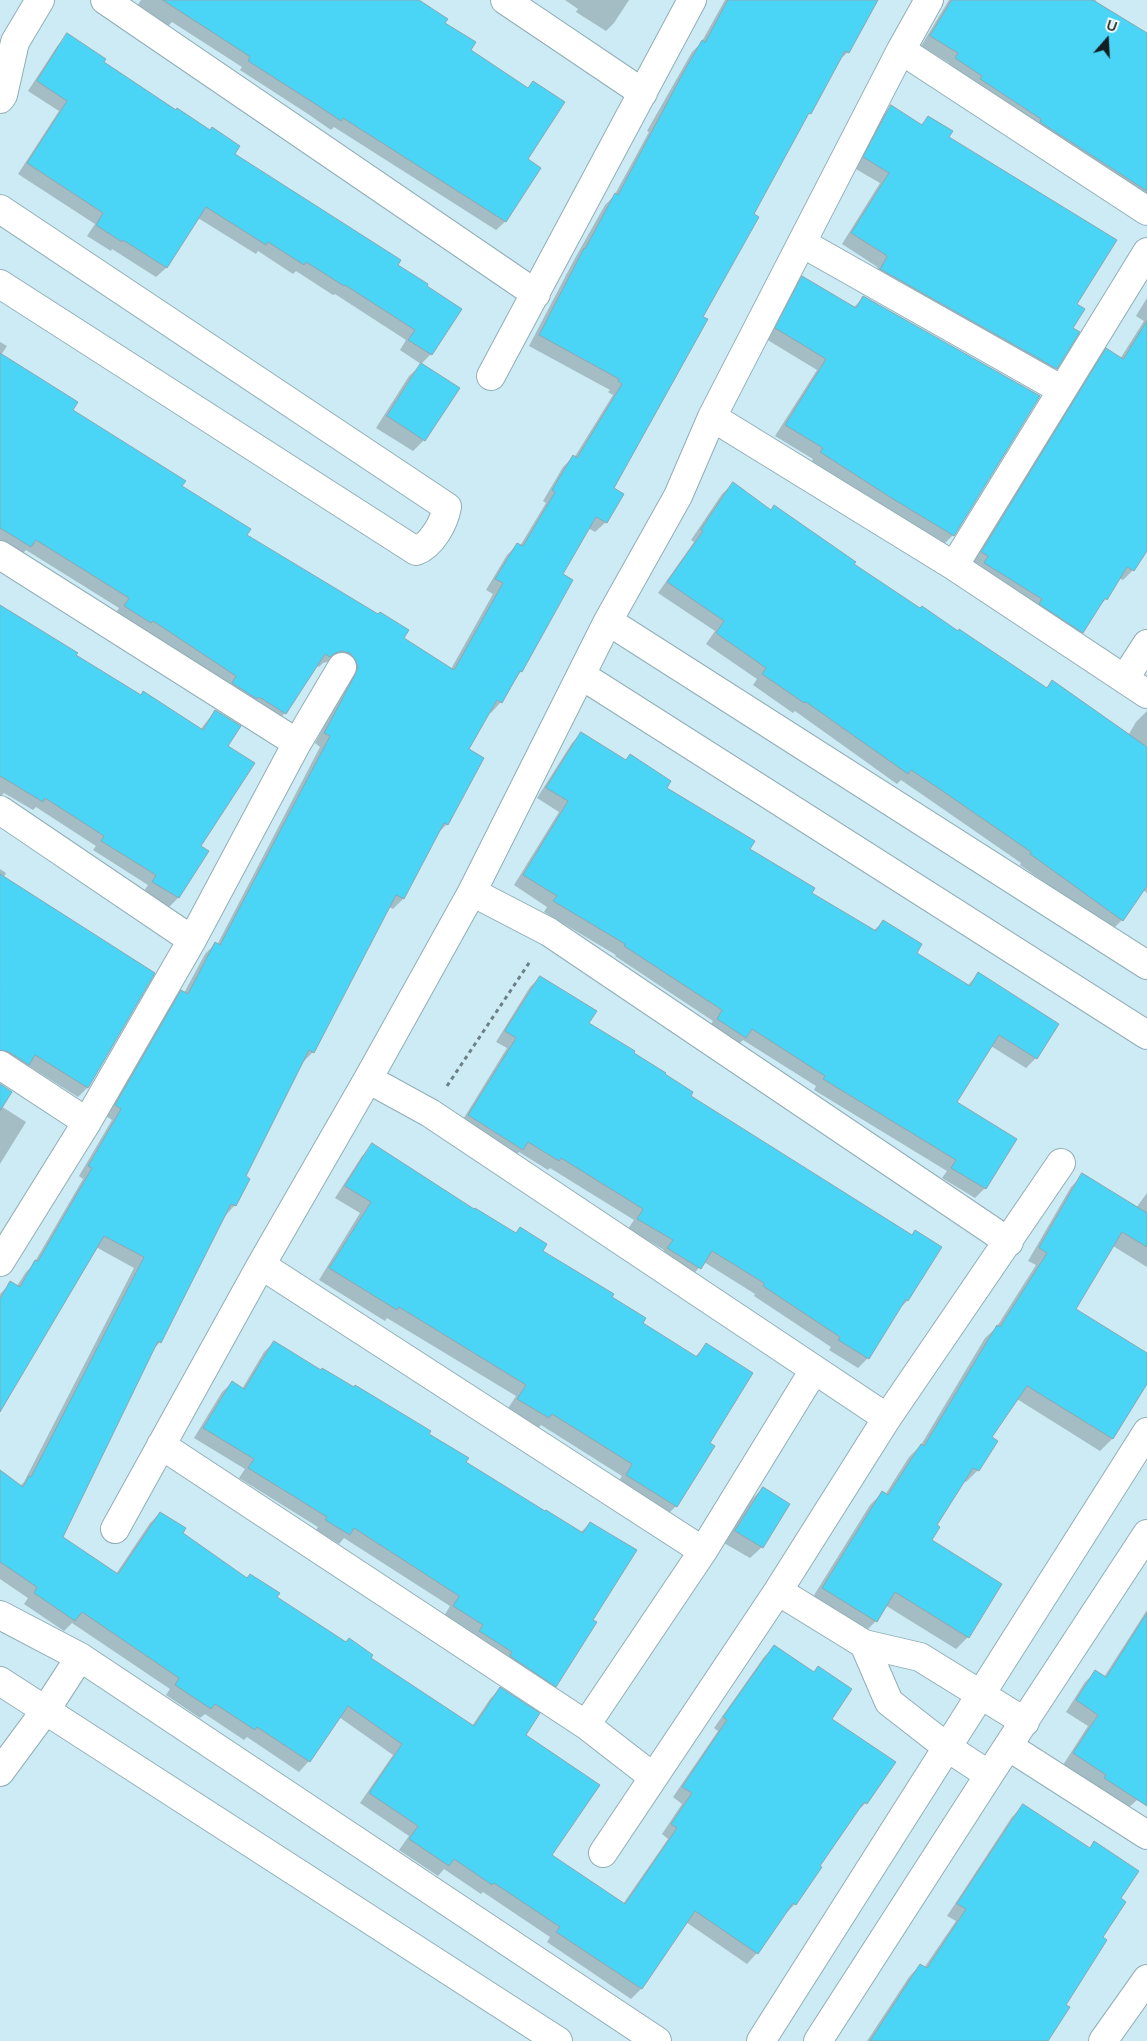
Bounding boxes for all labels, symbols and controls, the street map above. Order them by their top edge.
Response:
north arrow [1082,15,1132,65]
text: U [1104,16,1120,36]

